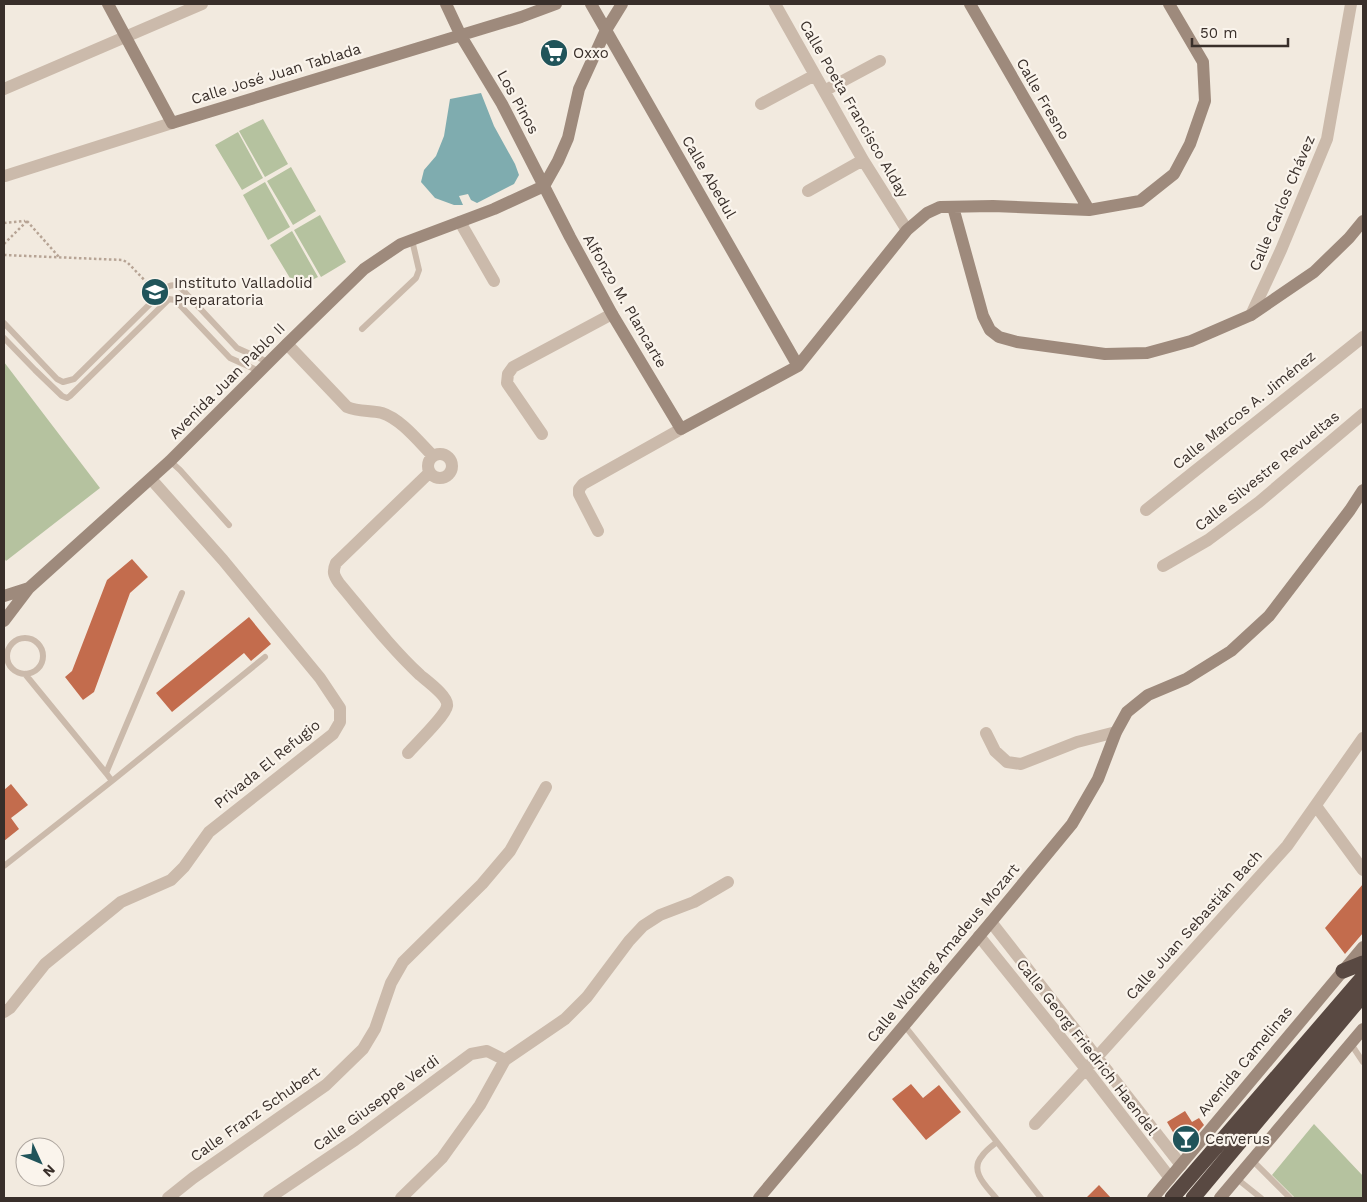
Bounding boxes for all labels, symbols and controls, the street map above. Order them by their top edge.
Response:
scale bar [1192,15,1288,47]
street label: Calle Poeta Francisco Alday [796,17,912,201]
text: 50 m [1200,24,1237,42]
supermarket icon: Oxxo [539,38,569,68]
street label: Calle José Juan Tablada [189,39,364,108]
place label: Oxxo [573,44,609,62]
street label: Calle Fresno [1012,55,1074,143]
street label: Los Pinos [493,67,543,137]
street label: Calle Abedul [678,133,740,222]
street label: Calle Carlos Chávez [1245,133,1319,273]
street label: Alfonzo M. Plancarte [579,231,671,371]
place label: Instituto Valladolid Preparatoria [174,274,313,309]
school or university icon: Instituto Valladolid Preparatoria [140,277,170,307]
street label: Avenida Juan Pablo II [165,319,289,443]
street label: Calle Marcos A. Jiménez [1169,347,1319,473]
street label: Calle Silvestre Revueltas [1191,407,1343,535]
street label: Privada El Refugio [210,716,324,812]
street label: Calle Juan Sebastián Bach [1122,846,1266,1004]
street label: Calle Wolfang Amadeus Mozart [863,859,1024,1046]
street label: Calle Georg Friedrich Haendel [1013,955,1162,1139]
street label: Avenida Camelinas [1194,1002,1296,1120]
street label: Calle Giuseppe Verdi [309,1051,443,1155]
street label: Calle Franz Schubert [187,1062,324,1165]
bar icon: Cerverus [1171,1124,1201,1154]
place label: Cerverus [1205,1130,1270,1148]
north arrow [15,1137,65,1187]
text: N [40,1162,59,1180]

